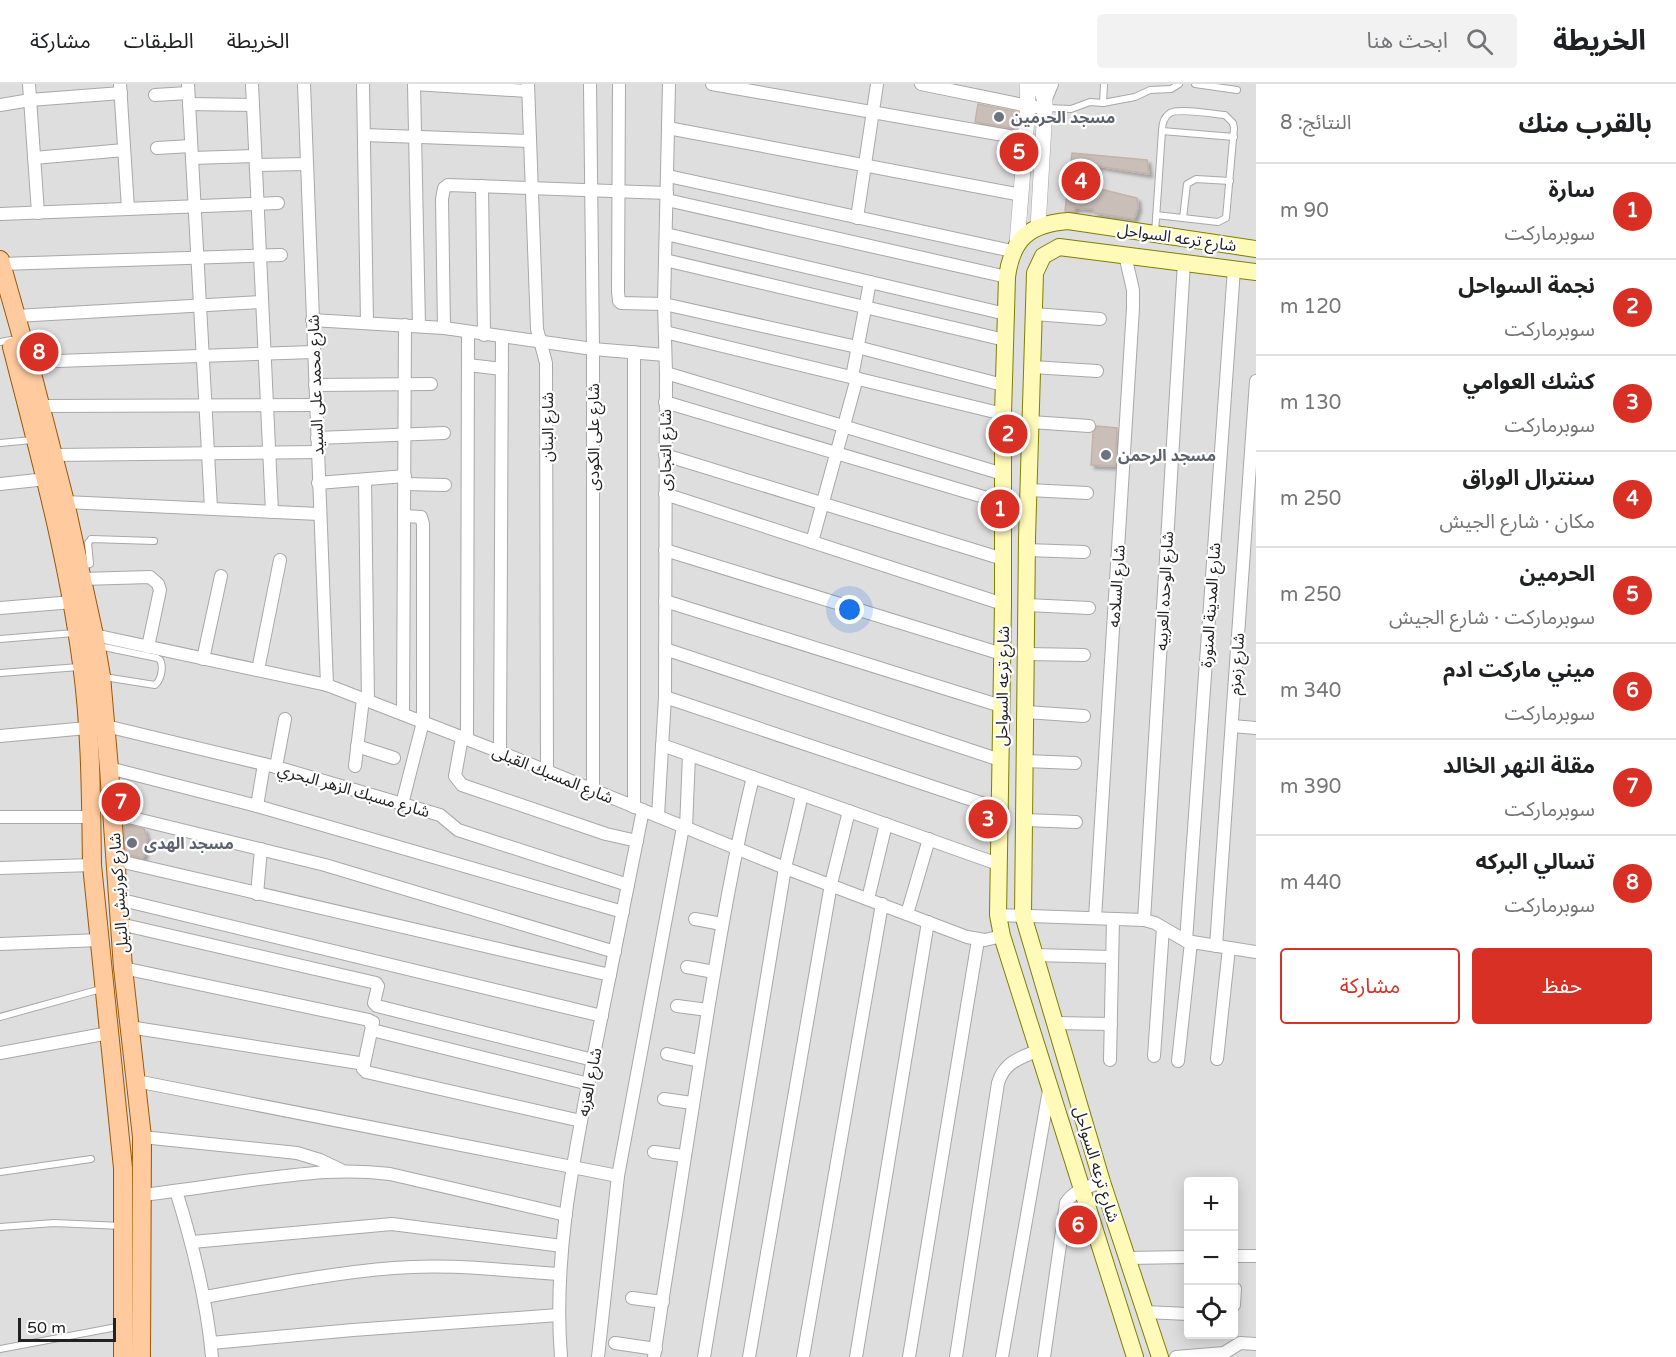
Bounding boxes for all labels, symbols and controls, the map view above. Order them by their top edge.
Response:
search box [1097,14,1517,68]
text: الخريطة [1553,24,1646,58]
icon: search [1463,25,1496,58]
text: ابحث هنا [1366,28,1448,54]
text: مشاركة [30,29,91,54]
text: الطبقات [124,29,194,54]
text: الخريطة [227,29,290,54]
place label: مسجد الحرمين [1011,108,1115,128]
text: بالقرب منك [1518,108,1652,139]
marker: مسجد الحرمين [992,110,1006,124]
text: النتائج: 8 [1280,111,1351,135]
pin: 5 [1000,130,1038,174]
pin: 4 [1062,158,1100,204]
text: سارة [1549,177,1595,203]
text: 90 m [1280,199,1329,223]
text: 1 [1626,199,1639,223]
street label: شارع ترعه السواحل [1116,220,1238,258]
text: سوبرماركت [1504,222,1595,246]
text: نجمة السواحل [1458,273,1595,299]
text: 120 m [1280,295,1341,319]
text: 2 [1626,295,1639,319]
street label: شارع محمد على السيد [304,314,330,456]
text: سوبرماركت [1504,318,1595,342]
pin: 8 [20,330,58,374]
text: كشك العوامي [1463,369,1595,395]
street label: شارع على الكودى [584,383,606,491]
text: 130 m [1280,391,1341,415]
text: 3 [1626,391,1639,415]
street label: شارع البنان [538,392,560,462]
street label: شارع التجارى [656,409,678,491]
pin: 2 [988,412,1028,456]
text: سوبرماركت [1504,414,1595,438]
place label: مسجد الرحمن [1118,446,1216,466]
marker: مسجد الرحمن [1099,448,1113,462]
text: سنترال الوراق [1462,465,1595,491]
pin: 1 [980,486,1020,532]
text: 250 m [1280,487,1341,511]
text: 4 [1626,487,1639,511]
text: مكان · شارع الجيش [1440,510,1595,534]
street label: شارع الوحده العربيه [1152,531,1180,651]
street label: شارع المدينة المنورة [1197,542,1227,668]
street label: شارع السلامه [1104,544,1132,628]
text: الحرمين [1520,561,1595,587]
text: 250 m [1280,583,1341,607]
text: 5 [1626,583,1639,607]
your location [835,595,864,624]
text: سوبرماركت · شارع الجيش [1389,606,1595,630]
street label: شارع ترعه السواحل [992,626,1016,746]
street label: شارع زمزم [1225,632,1251,696]
text: ميني ماركت ادم [1443,657,1595,683]
text: 340 m [1280,679,1341,703]
text: 6 [1626,679,1639,703]
text: سوبرماركت [1504,702,1595,726]
street label: شارع المسبك القبلى [489,742,616,810]
text: مقلة النهر الخالد [1443,753,1595,779]
street label: شارع مسبك الزهر البحري [275,760,432,824]
text: 390 m [1280,775,1341,799]
text: 7 [1626,775,1639,799]
pin: 7 [102,780,140,824]
pin: 3 [968,796,1008,842]
text: سوبرماركت [1504,798,1595,822]
street label: شارع كورنيش النيل [105,832,135,954]
place label: مسجد الهدى [144,834,234,854]
marker: مسجد الهدى [125,836,139,850]
text: تسالي البركه [1476,849,1595,875]
text: 440 m [1280,871,1341,895]
text: 8 [1626,871,1639,895]
text: سوبرماركت [1504,894,1595,918]
button: مشاركة [1280,948,1460,1024]
button: حفظ [1472,948,1652,1024]
street label: شارع العزبه [574,1046,608,1119]
street label: شارع ترعه السواحل [1067,1104,1123,1225]
map controls [1184,1177,1238,1339]
button: + [1184,1177,1238,1231]
pin: 6 [1058,1202,1098,1248]
button: − [1184,1231,1238,1285]
button: locate [1184,1285,1238,1339]
scale bar [18,1315,116,1342]
text: 50 m [27,1318,66,1338]

